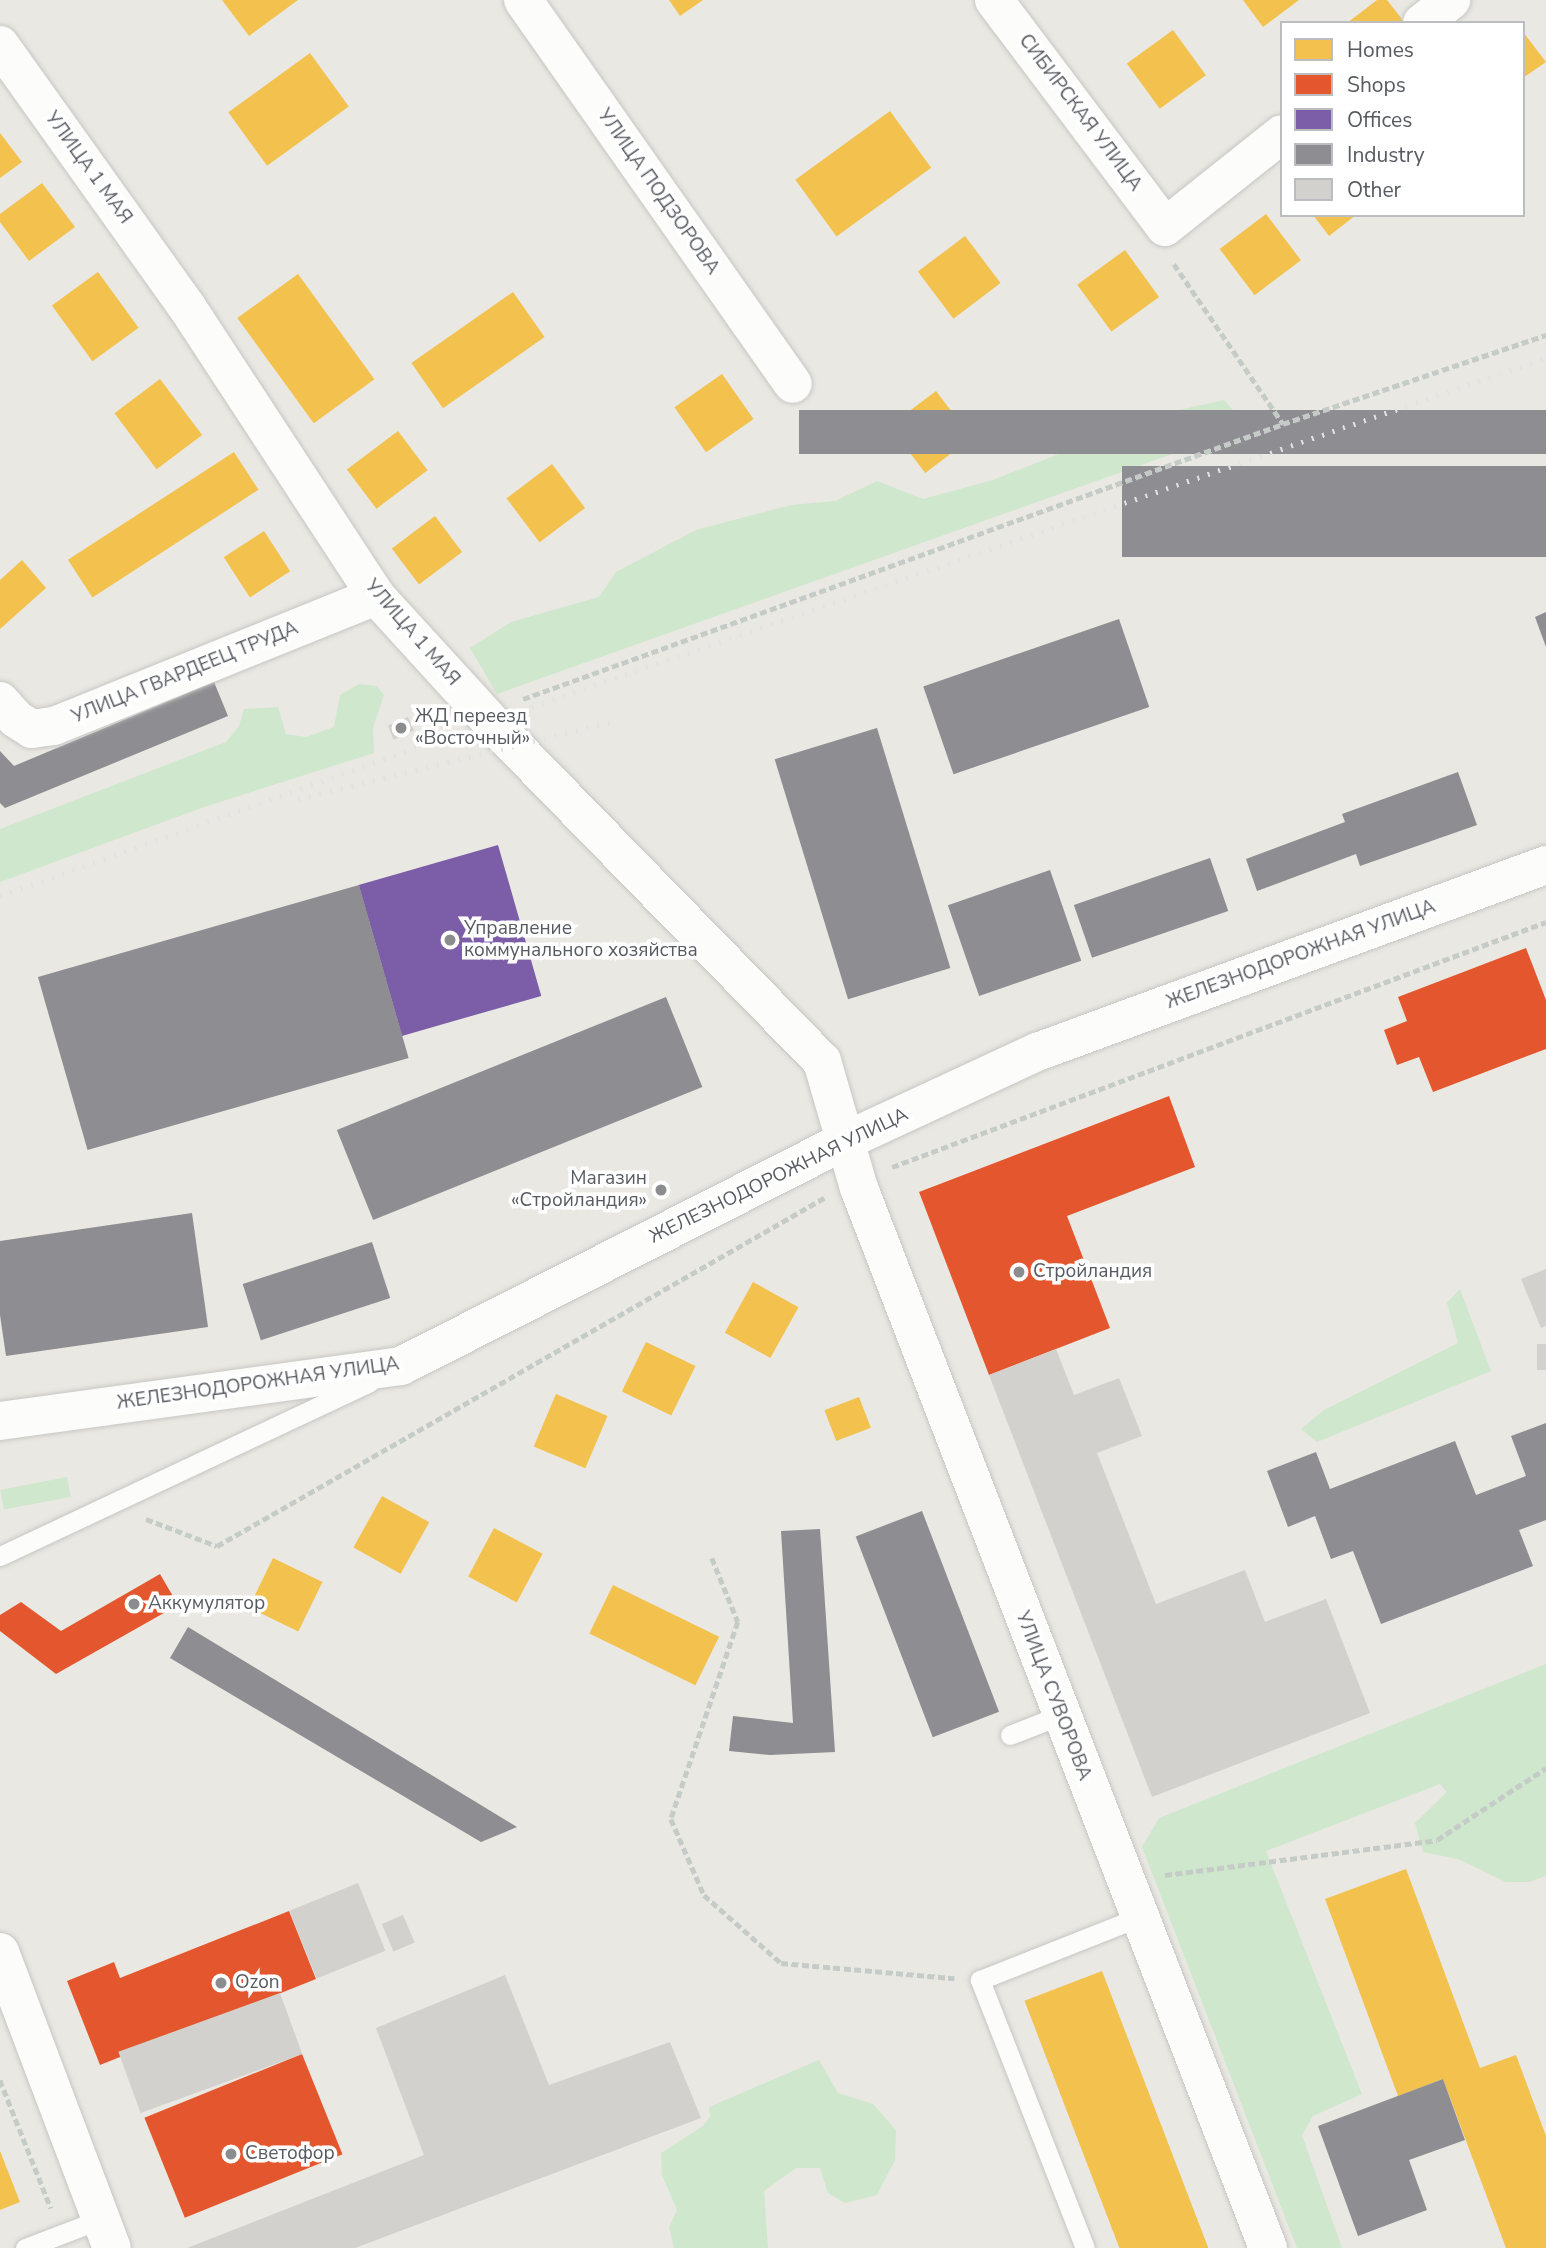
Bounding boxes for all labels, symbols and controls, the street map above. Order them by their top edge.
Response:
legend [1280,21,1525,217]
street label: СИБИРСКАЯ УЛИЦА [1014,30,1146,196]
text: Homes [1347,36,1414,64]
text: Shops [1347,71,1406,99]
street label: УЛИЦА ПОДЗОРОВА [592,105,724,279]
text: Offices [1347,106,1412,134]
street label: УЛИЦА 1 МАЯ [40,107,136,229]
text: Industry [1347,141,1425,169]
text: Other [1347,176,1401,204]
street label: УЛИЦА 1 МАЯ [360,575,464,691]
street label: УЛИЦА ГВАРДЕЕЦ ТРУДА [69,617,301,729]
place label: ЖД переезд «Восточный» [415,706,530,750]
marker: ЖД переезд «Восточный» [393,720,409,736]
street label: ЖЕЛЕЗНОДОРОЖНАЯ УЛИЦА [1163,896,1439,1014]
place label: Управление коммунального хозяйства [464,918,698,962]
marker: Управление коммунального хозяйства [442,932,458,948]
street label: ЖЕЛЕЗНОДОРОЖНАЯ УЛИЦА [646,1103,912,1249]
place label: Магазин «Стройландия» [511,1168,647,1212]
marker: Магазин «Стройландия» [653,1182,669,1198]
place label: Стройландия [1033,1261,1152,1283]
marker: Стройландия [1011,1264,1027,1280]
street label: ЖЕЛЕЗНОДОРОЖНАЯ УЛИЦА [115,1353,401,1415]
place label: Аккумулятор [148,1593,265,1615]
marker: Аккумулятор [126,1596,142,1612]
street label: УЛИЦА СУВОРОВА [1010,1608,1096,1784]
place label: Ozon [235,1972,280,1994]
marker: Ozon [213,1975,229,1991]
place label: Светофор [245,2143,335,2165]
marker: Светофор [223,2146,239,2162]

